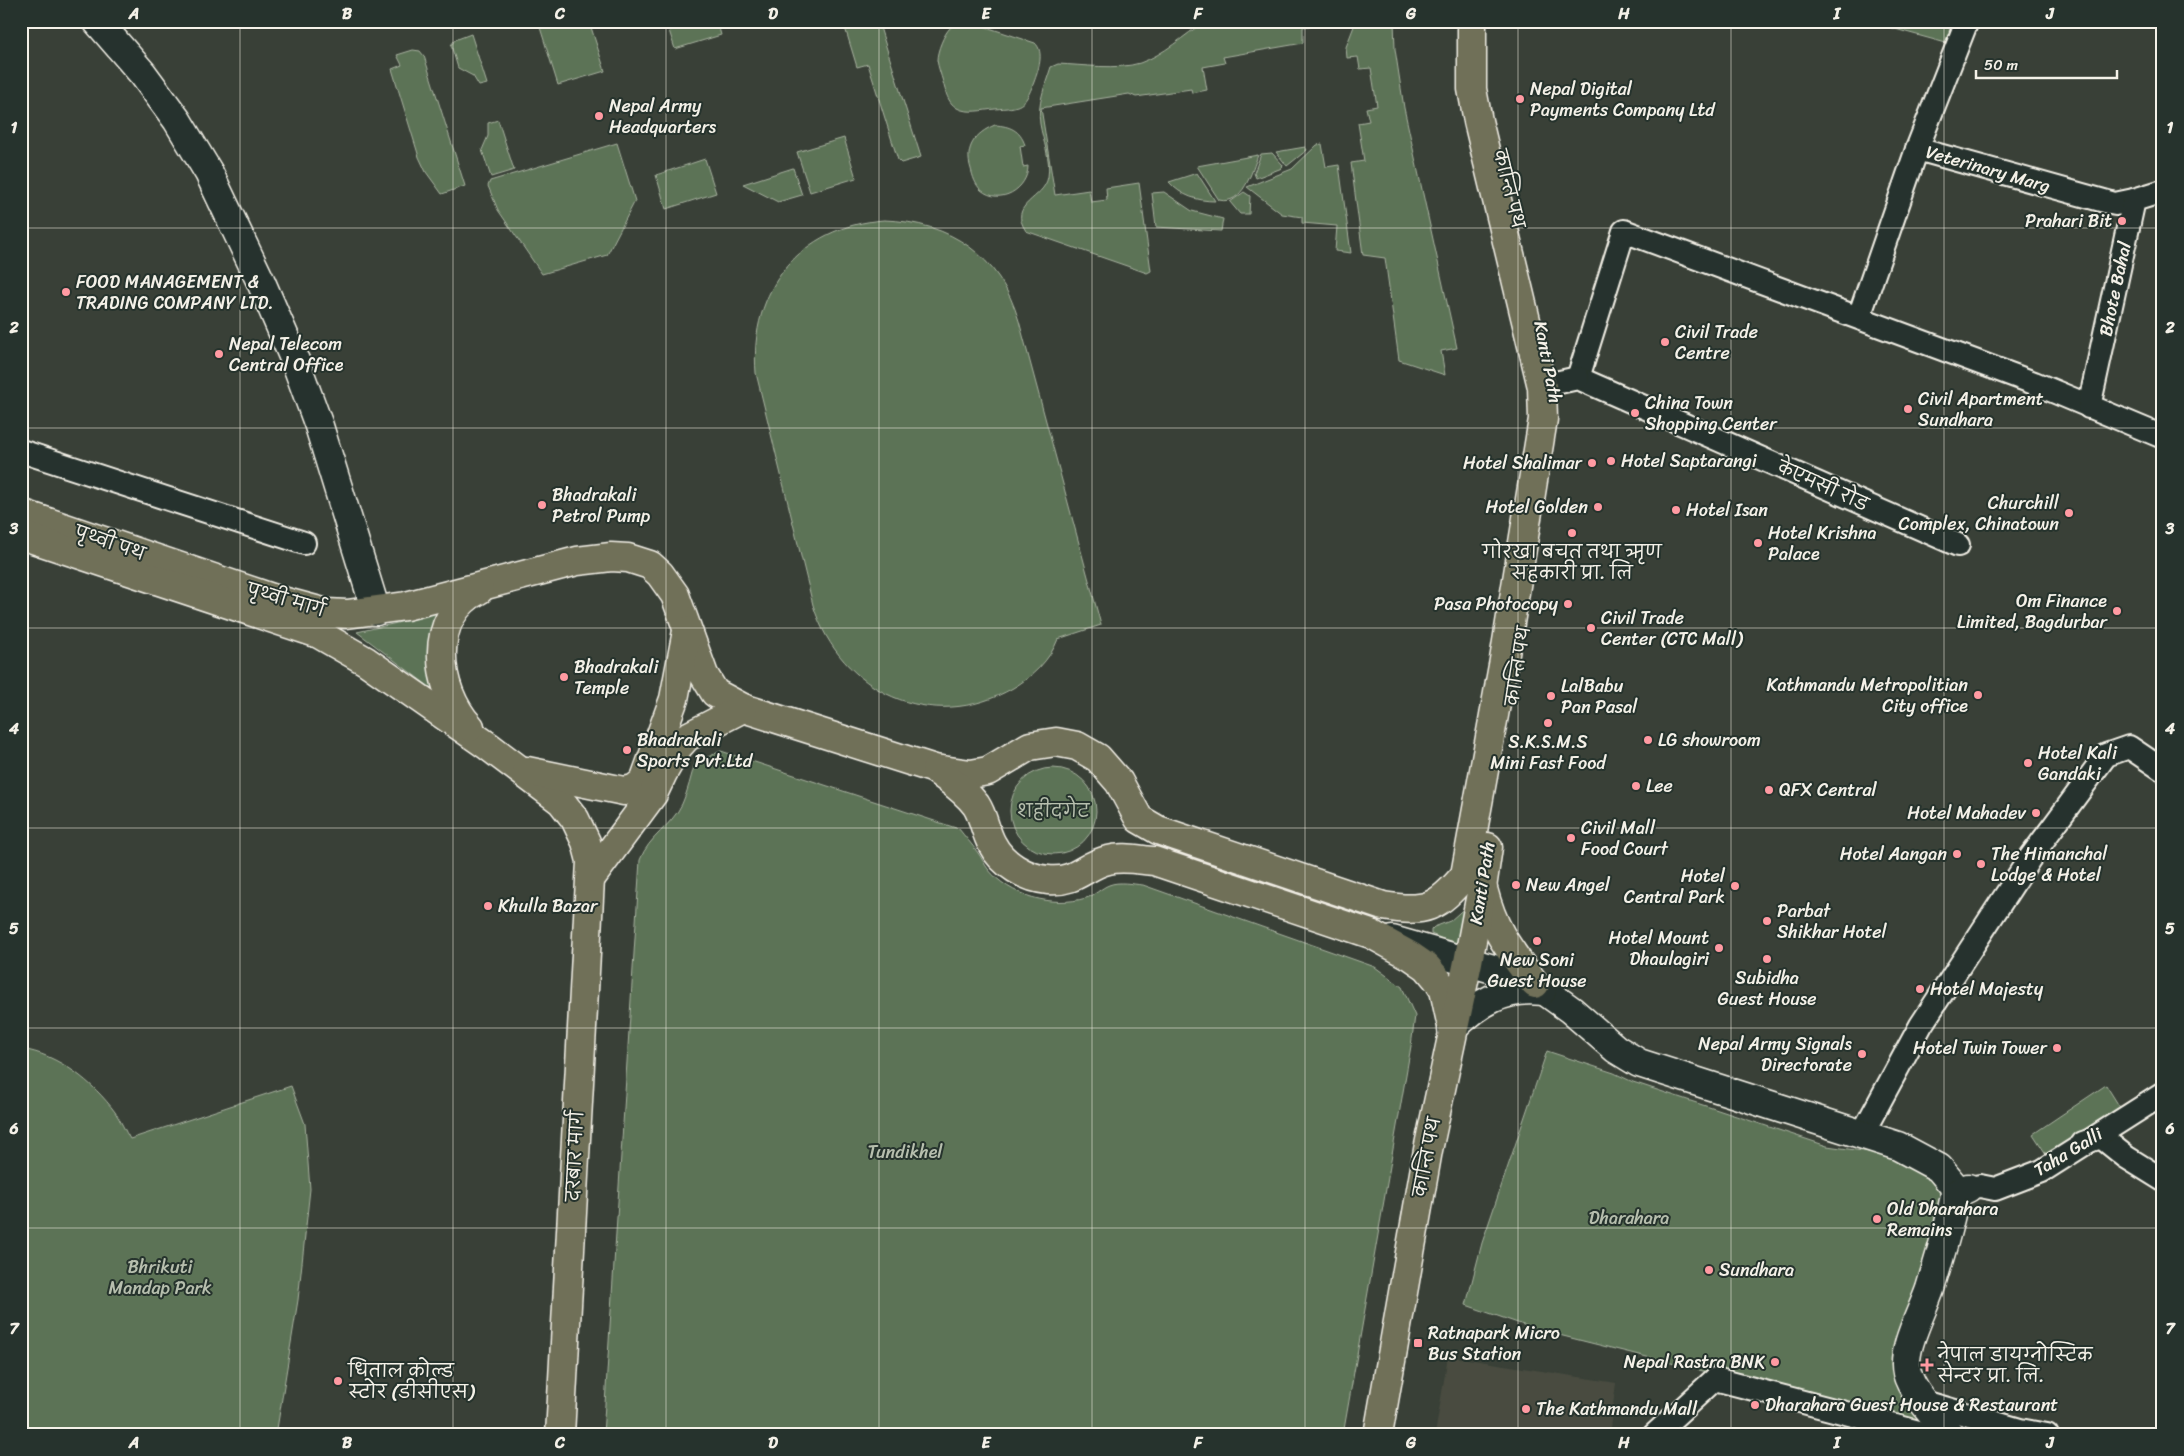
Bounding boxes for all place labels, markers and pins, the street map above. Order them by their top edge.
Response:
place label: Nepal Digital Payments Company Ltd [1530,73,1716,126]
place label: Nepal Army Headquarters [609,90,717,143]
marker: Nepal Digital Payments Company Ltd [1514,93,1526,105]
marker: Nepal Army Headquarters [593,110,605,122]
place label: Prahari Bit [2025,205,2112,237]
marker: Prahari Bit [2116,215,2128,227]
place label: FOOD MANAGEMENT & TRADING COMPANY LTD. [76,266,274,319]
marker: FOOD MANAGEMENT & TRADING COMPANY LTD. [60,286,72,298]
place label: Civil Trade Centre [1675,316,1758,369]
place label: Nepal Telecom Central Office [229,328,344,381]
marker: Civil Trade Centre [1659,336,1671,348]
marker: Nepal Telecom Central Office [213,348,225,360]
place label: Civil Apartment Sundhara [1918,383,2044,436]
place label: China Town Shopping Center [1645,387,1778,440]
marker: Civil Apartment Sundhara [1902,403,1914,415]
marker: China Town Shopping Center [1629,407,1641,419]
place label: Hotel Saptarangi [1621,445,1758,477]
place label: Hotel Shalimar [1463,447,1584,479]
marker: Hotel Saptarangi [1605,455,1617,467]
marker: Hotel Shalimar [1586,457,1598,469]
place label: Bhadrakali Petrol Pump [552,479,651,532]
place label: Churchill Complex, Chinatown [1899,487,2060,540]
place label: Hotel Golden [1485,491,1588,523]
place label: Hotel Isan [1686,494,1768,526]
marker: Bhadrakali Petrol Pump [536,499,548,511]
marker: Hotel Golden [1592,501,1604,513]
marker: Hotel Isan [1670,504,1682,516]
marker: Churchill Complex, Chinatown [2063,507,2075,519]
place label: Hotel Krishna Palace [1768,517,1877,570]
marker: गोरखा बचत तथा ऋण सहकारी प्रा. लि [1566,527,1578,539]
place label: गोरखा बचत तथा ऋण सहकारी प्रा. लि [1481,536,1663,589]
marker: Hotel Krishna Palace [1752,537,1764,549]
place label: Om Finance Limited, Bagdurbar [1957,585,2109,638]
place label: Pasa Photocopy [1434,588,1559,620]
marker: Pasa Photocopy [1562,598,1574,610]
place label: Civil Trade Center (CTC Mall) [1601,602,1744,655]
marker: Om Finance Limited, Bagdurbar [2111,605,2123,617]
marker: Civil Trade Center (CTC Mall) [1585,622,1597,634]
place label: Bhadrakali Temple [574,651,659,704]
place label: Kathmandu Metropolitian City office [1767,669,1968,722]
place label: LalBabu Pan Pasal [1561,670,1638,723]
marker: Bhadrakali Temple [558,671,570,683]
marker: Kathmandu Metropolitian City office [1972,689,1984,701]
marker: LalBabu Pan Pasal [1545,690,1557,702]
marker: S.K.S.M.S Mini Fast Food [1542,717,1554,729]
place label: Bhadrakali Sports Pvt.Ltd [637,724,754,777]
place label: LG showroom [1658,724,1761,756]
place label: S.K.S.M.S Mini Fast Food [1490,726,1607,779]
marker: LG showroom [1642,734,1654,746]
place label: Hotel Kali Gandaki [2038,737,2118,790]
marker: Bhadrakali Sports Pvt.Ltd [621,744,633,756]
marker: Hotel Kali Gandaki [2022,757,2034,769]
place label: Lee [1646,770,1673,802]
place label: QFX Central [1779,774,1878,806]
marker: Lee [1630,780,1642,792]
marker: QFX Central [1763,784,1775,796]
place label: Hotel Mahadev [1907,797,2027,829]
marker: Hotel Mahadev [2030,807,2042,819]
place label: Civil Mall Food Court [1581,812,1668,865]
marker: Civil Mall Food Court [1565,832,1577,844]
place label: Hotel Aangan [1840,838,1947,870]
place label: The Himanchal Lodge & Hotel [1991,838,2108,891]
marker: Hotel Aangan [1951,848,1963,860]
marker: The Himanchal Lodge & Hotel [1975,858,1987,870]
place label: Hotel Central Park [1624,860,1726,913]
place label: New Angel [1526,869,1611,901]
marker: New Angel [1510,879,1522,891]
marker: Hotel Central Park [1729,880,1741,892]
place label: Khulla Bazar [498,890,599,922]
place label: Parbat Shikhar Hotel [1777,895,1888,948]
marker: Khulla Bazar [482,900,494,912]
marker: Parbat Shikhar Hotel [1761,915,1773,927]
place label: Hotel Mount Dhaulagiri [1609,922,1710,975]
marker: New Soni Guest House [1531,935,1543,947]
marker: Hotel Mount Dhaulagiri [1713,942,1725,954]
place label: New Soni Guest House [1488,944,1586,997]
marker: Subidha Guest House [1761,953,1773,965]
place label: Subidha Guest House [1718,962,1816,1015]
place label: Hotel Majesty [1930,973,2044,1005]
marker: Hotel Majesty [1914,983,1926,995]
place label: Nepal Army Signals Directorate [1698,1028,1853,1081]
place label: Hotel Twin Tower [1913,1032,2049,1064]
marker: Hotel Twin Tower [2051,1042,2063,1054]
marker: Nepal Army Signals Directorate [1856,1048,1868,1060]
place label: Old Dharahara Remains [1887,1193,1999,1246]
marker: Old Dharahara Remains [1871,1213,1883,1225]
place label: Sundhara [1719,1254,1794,1286]
marker: Sundhara [1703,1264,1715,1276]
place label: Ratnapark Micro Bus Station [1428,1317,1560,1370]
marker: Ratnapark Micro Bus Station [1412,1337,1424,1349]
place label: नेपाल डायग्नोस्टिक सेन्टर प्रा. लि. [1937,1339,2094,1392]
place label: Nepal Rastra BNK [1624,1346,1765,1378]
place label: धिताल कोल्ड स्टोर (डीसीएस) [347,1355,476,1408]
marker: Nepal Rastra BNK [1769,1356,1781,1368]
marker: नेपाल डायग्नोस्टिक सेन्टर प्रा. लि. [1920,1358,1934,1372]
marker: धिताल कोल्ड स्टोर (डीसीएस) [332,1375,344,1387]
place label: Dharahara Guest House & Restaurant [1765,1389,2058,1421]
place label: The Kathmandu Mall [1536,1393,1698,1425]
marker: Dharahara Guest House & Restaurant [1749,1399,1761,1411]
marker: The Kathmandu Mall [1520,1403,1532,1415]

